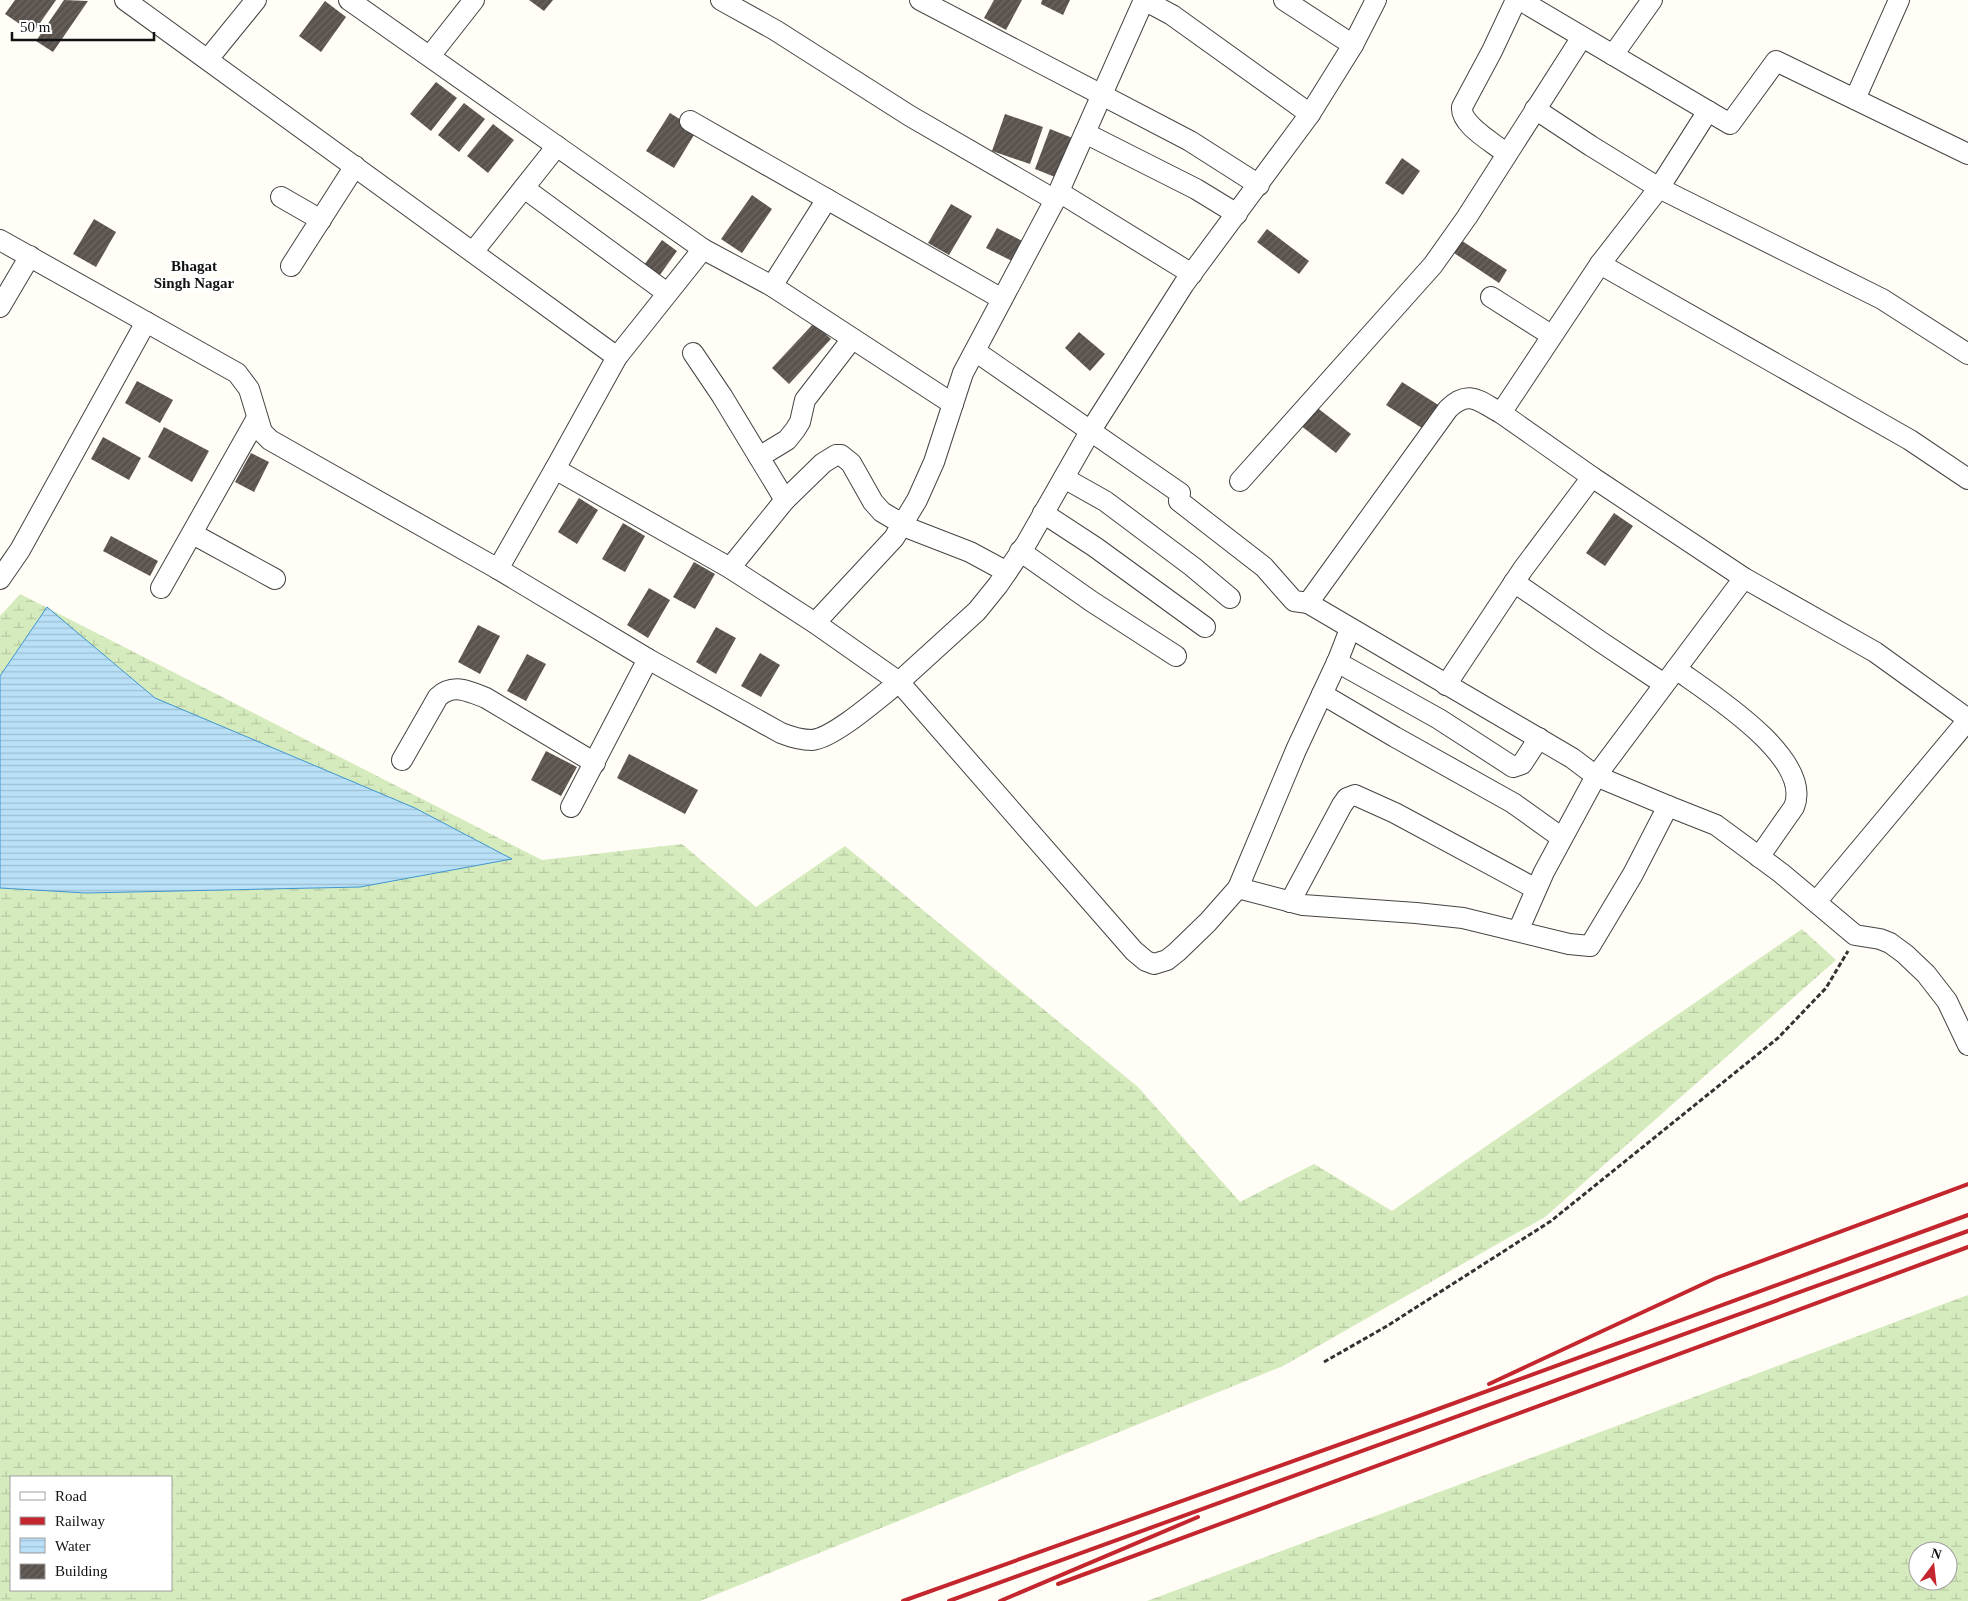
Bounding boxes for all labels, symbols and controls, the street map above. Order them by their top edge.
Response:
scale bar [12,10,155,42]
text: 50 m [20,19,51,35]
district label: Bhagat Singh Nagar [154,258,235,291]
legend [10,1476,172,1591]
text: Road [55,1488,87,1504]
text: Railway [55,1513,105,1529]
text: Water [55,1538,90,1554]
north arrow [1908,1541,1958,1591]
text: N [1929,1545,1943,1562]
text: Building [55,1563,108,1579]

